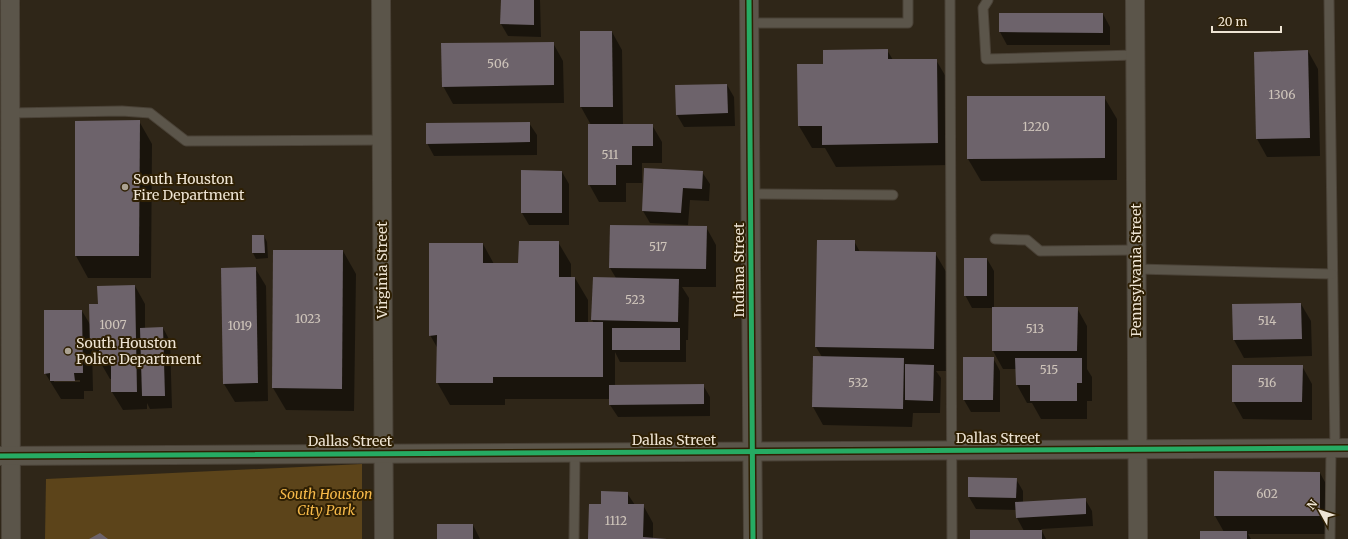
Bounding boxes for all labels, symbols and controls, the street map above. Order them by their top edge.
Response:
scale bar [1212,8,1281,34]
text: 20 m [1218,14,1247,29]
house number: 506 [487,56,509,71]
house number: 1306 [1269,87,1295,102]
house number: 1220 [1023,119,1050,134]
house number: 511 [602,147,619,162]
place label: South Houston Fire Department [133,170,245,204]
marker: South Houston Fire Department [120,182,130,192]
street label: Pennsylvania Street [1127,203,1145,337]
street label: Virginia Street [373,221,391,320]
street label: Indiana Street [730,222,748,317]
house number: 517 [649,239,667,254]
house number: 523 [625,292,645,307]
house number: 1023 [295,311,321,326]
house number: 514 [1258,313,1277,328]
house number: 1007 [99,317,127,332]
house number: 1019 [228,318,252,333]
house number: 513 [1026,321,1044,336]
place label: South Houston Police Department [76,334,202,368]
marker: South Houston Police Department [63,346,73,356]
house number: 515 [1040,362,1058,377]
house number: 532 [848,375,868,390]
house number: 516 [1258,375,1276,390]
street label: Dallas Street [956,429,1041,447]
street label: Dallas Street [632,431,717,449]
street label: Dallas Street [308,432,393,450]
park label: South Houston City Park [279,485,373,519]
house number: 602 [1256,486,1278,501]
north arrow [1300,491,1340,531]
text: N [1304,497,1321,512]
house number: 1112 [605,513,627,528]

